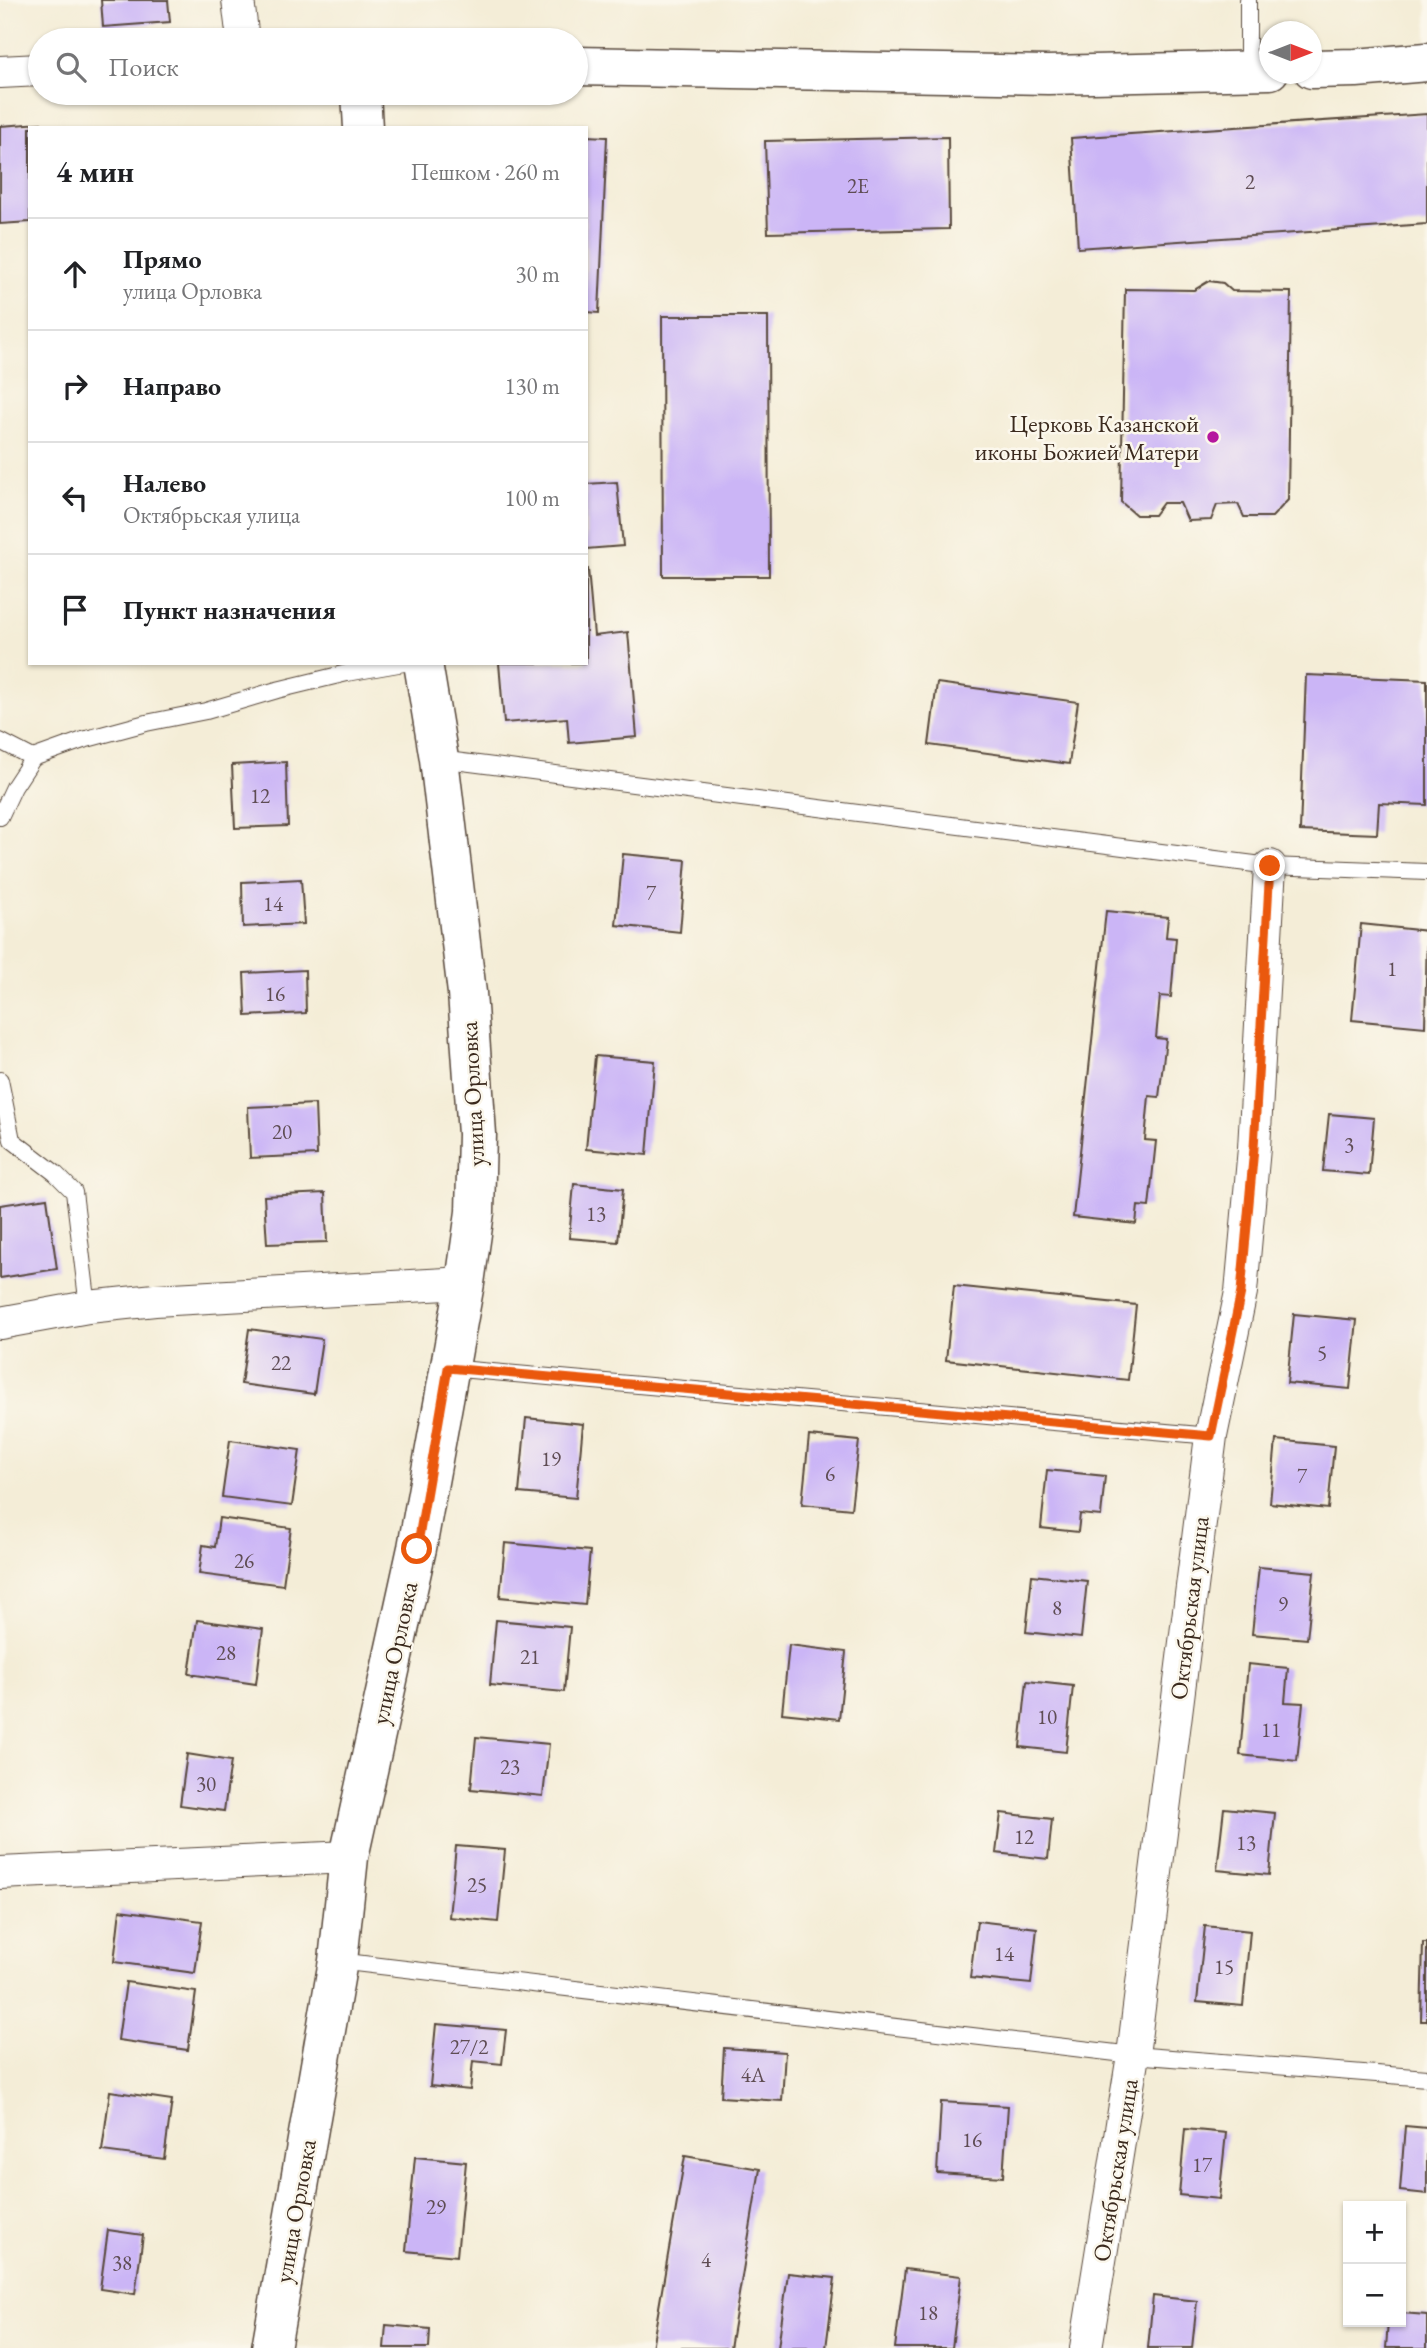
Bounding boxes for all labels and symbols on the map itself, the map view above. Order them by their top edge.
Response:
north arrow [1259,21,1322,84]
house number: 2 [1245,168,1255,195]
house number: 2Е [847,172,869,199]
place label: Церковь Казанской иконы Божией Матери [975,408,1199,467]
marker: Церковь Казанской иконы Божией Матери [1205,429,1221,445]
house number: 12 [250,782,270,809]
route end [1254,850,1285,881]
house number: 7 [646,879,657,906]
house number: 14 [263,890,284,917]
house number: 1 [1387,955,1397,982]
house number: 16 [265,980,285,1007]
street label: улица Орловка [453,1020,491,1167]
house number: 20 [272,1118,292,1145]
house number: 3 [1344,1131,1354,1158]
house number: 13 [586,1200,606,1227]
house number: 5 [1317,1339,1327,1366]
house number: 22 [271,1349,291,1376]
house number: 19 [541,1445,561,1472]
house number: 6 [825,1460,835,1487]
house number: 7 [1297,1462,1308,1489]
street label: Октябрьская улица [1162,1514,1216,1702]
route start [401,1533,432,1564]
house number: 26 [234,1547,254,1574]
street label: улица Орловка [364,1578,424,1727]
house number: 9 [1278,1590,1288,1617]
house number: 8 [1052,1594,1062,1621]
house number: 28 [216,1639,236,1666]
house number: 21 [520,1643,540,1670]
house number: 10 [1037,1703,1057,1730]
house number: 11 [1261,1716,1281,1743]
house number: 23 [500,1753,520,1780]
house number: 30 [196,1770,216,1797]
house number: 12 [1014,1823,1034,1850]
house number: 13 [1236,1829,1256,1856]
house number: 25 [467,1871,487,1898]
house number: 14 [994,1940,1015,1967]
house number: 15 [1214,1953,1234,1980]
house number: 27/2 [450,2033,488,2060]
house number: 4А [741,2061,766,2088]
street label: Октябрьская улица [1085,2076,1145,2264]
house number: 16 [962,2126,982,2153]
street label: улица Орловка [267,2136,323,2285]
house number: 17 [1192,2151,1213,2178]
house number: 29 [426,2193,446,2220]
house number: 4 [701,2246,712,2273]
house number: 38 [112,2249,132,2276]
house number: 18 [918,2299,938,2326]

